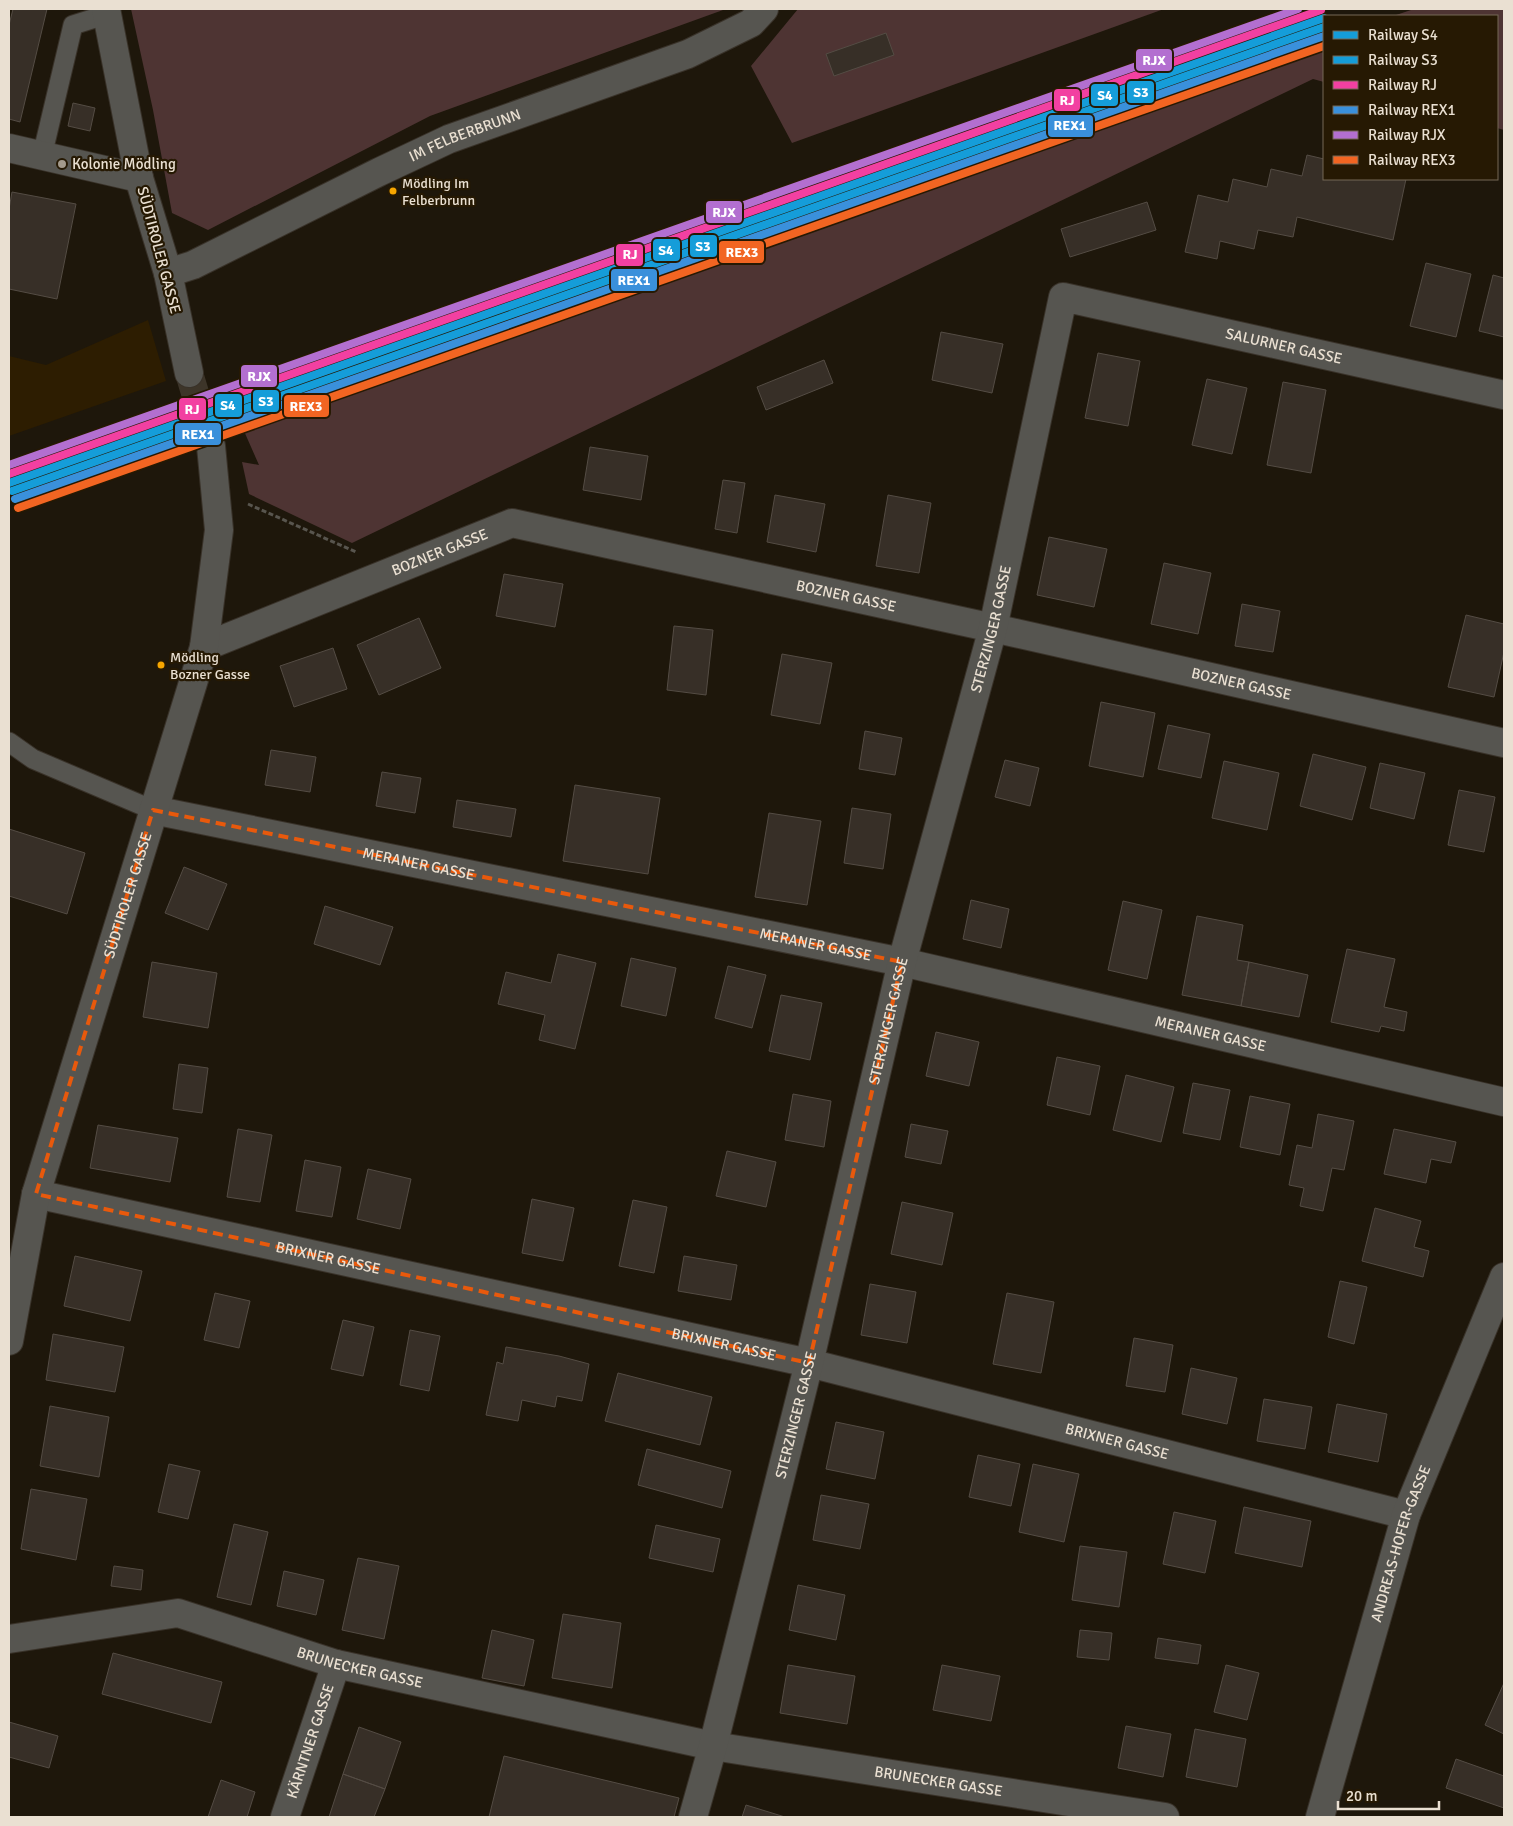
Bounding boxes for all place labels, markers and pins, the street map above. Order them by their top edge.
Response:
place label: Kolonie Mödling [72,155,176,173]
marker: Kolonie Mödling [56,158,68,170]
place label: Mödling Im Felberbrunn [402,175,475,209]
marker: Mödling Im Felberbrunn [388,186,398,196]
place label: Mödling Bozner Gasse [170,649,250,683]
marker: Mödling Bozner Gasse [156,660,166,670]

